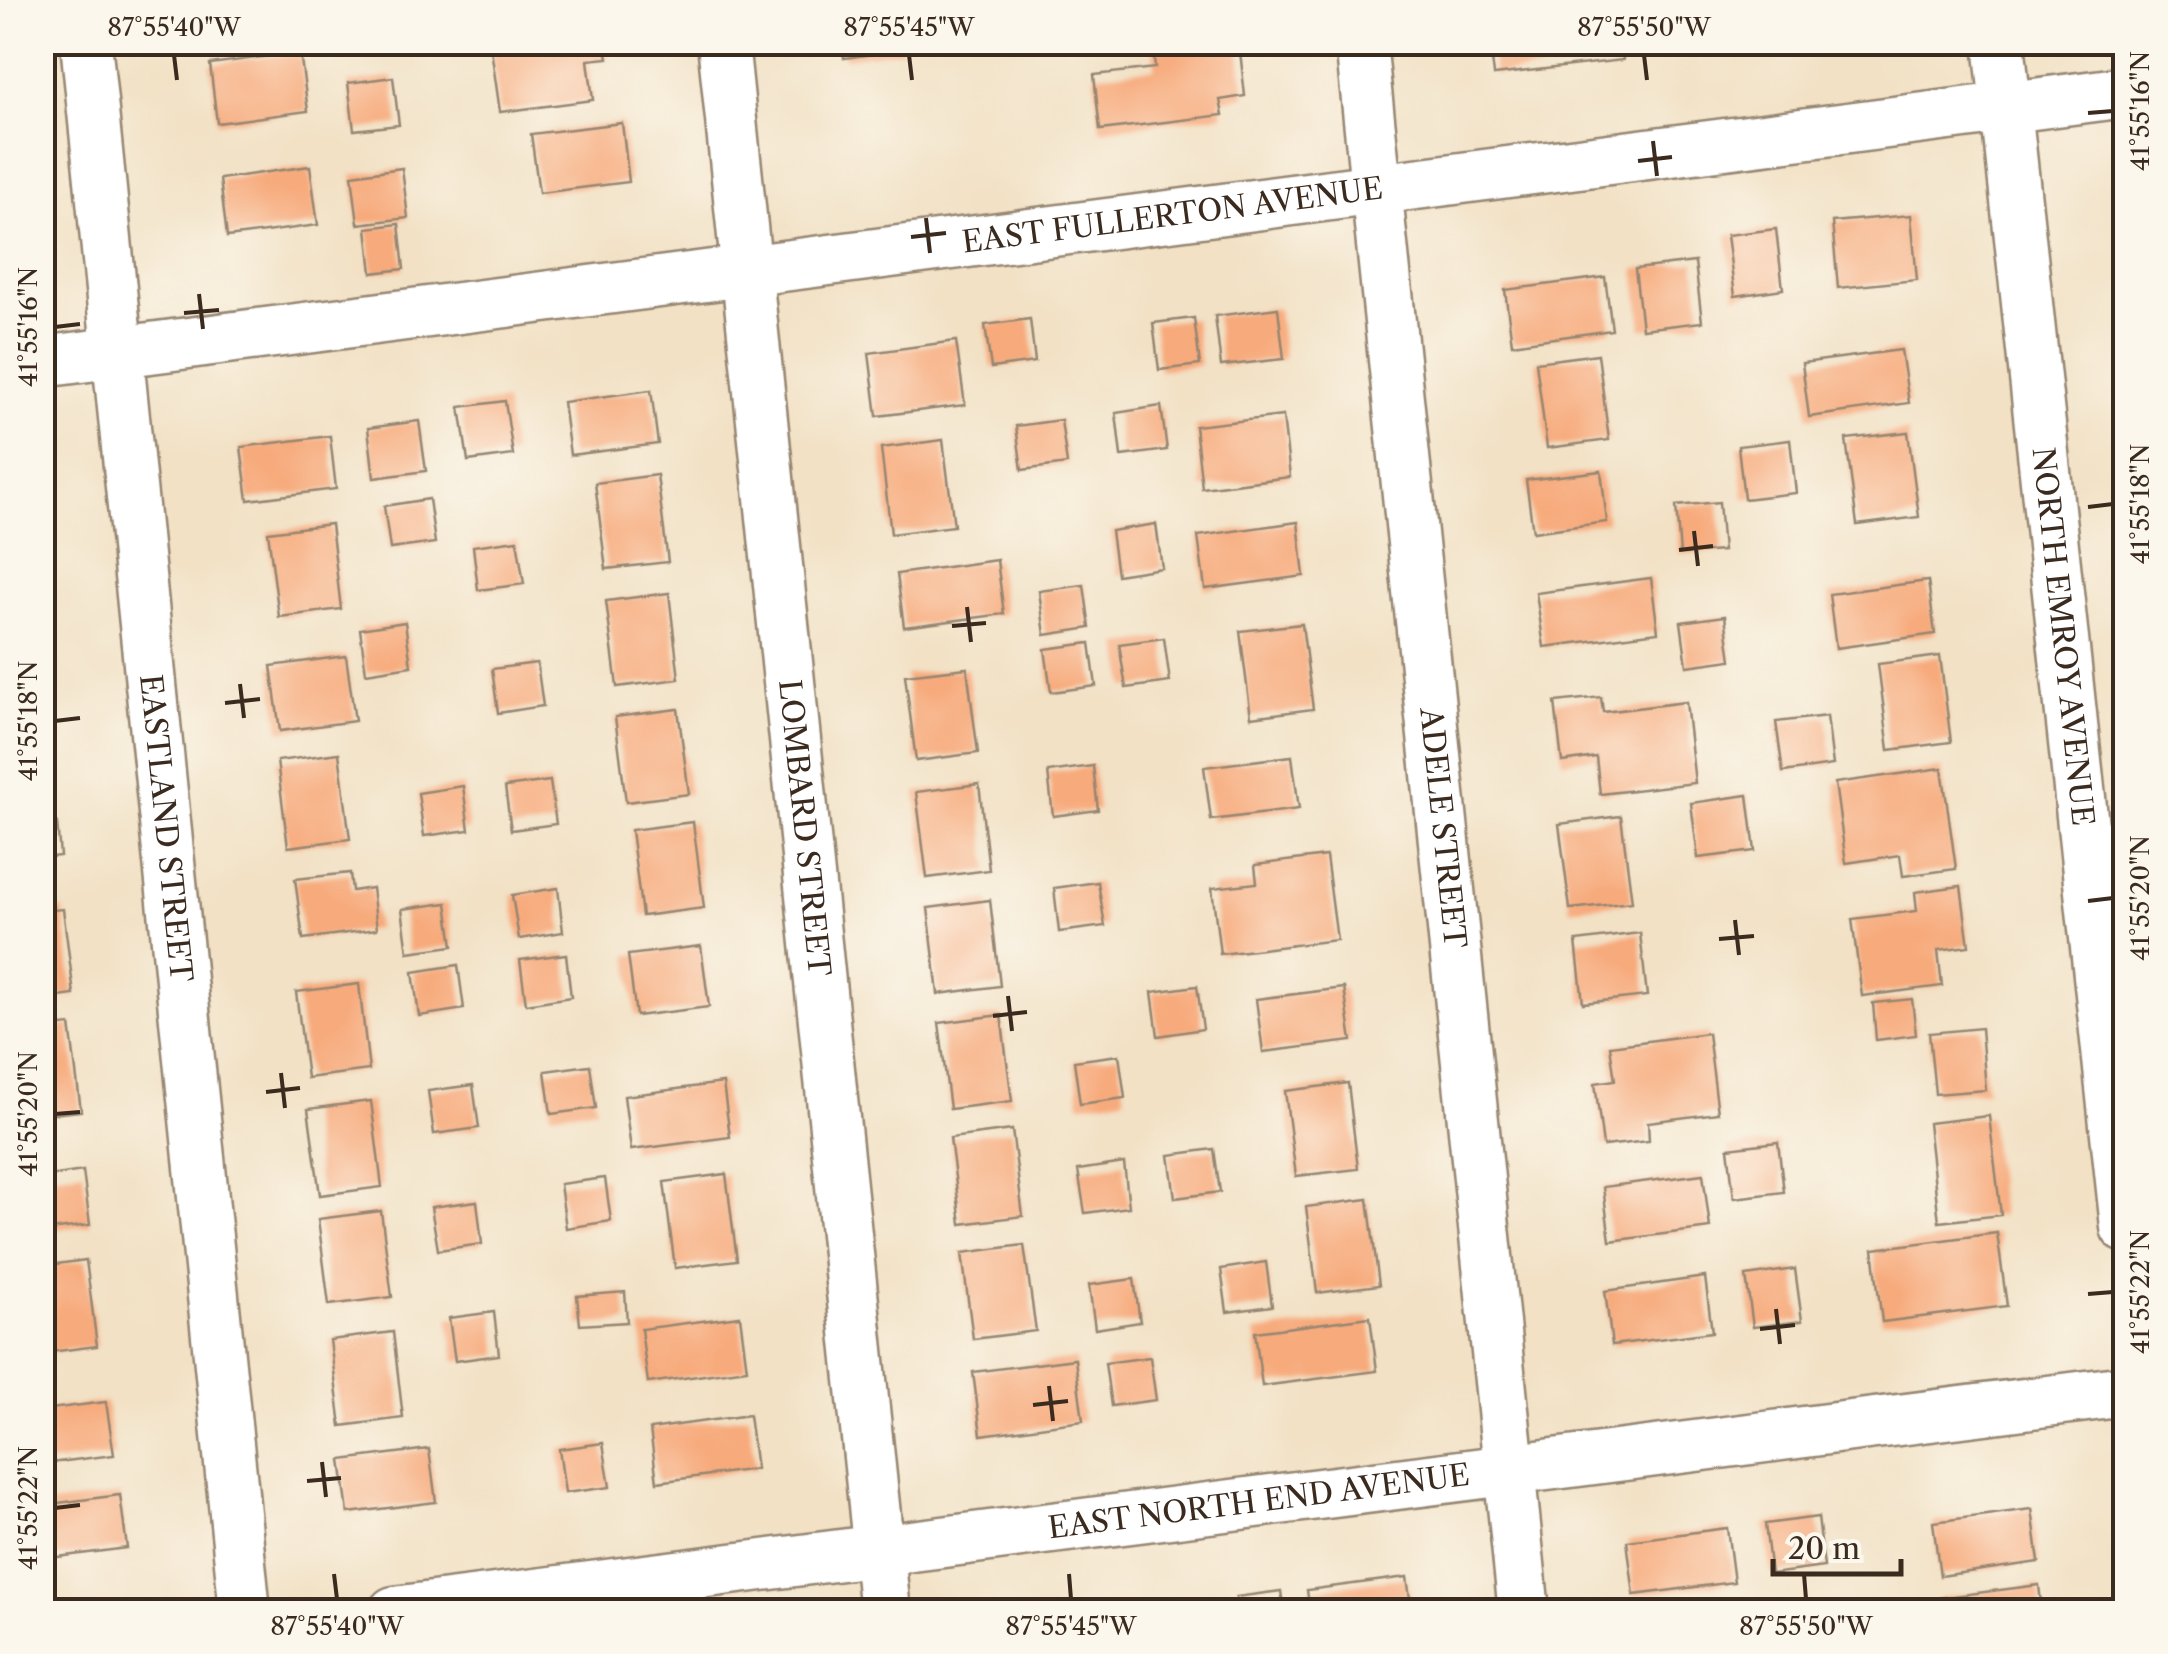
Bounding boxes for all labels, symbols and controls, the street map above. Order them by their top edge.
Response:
text: 87°55'40"W [107,12,241,43]
text: 87°55'45"W [843,12,975,43]
text: 87°55'50"W [1577,12,1712,43]
text: 41°55'16"N [2125,51,2156,171]
street label: EAST FULLERTON AVENUE [960,169,1385,261]
text: 41°55'16"N [13,267,44,387]
text: 41°55'18"N [2125,444,2156,564]
street label: NORTH EMROY AVENUE [2025,445,2102,828]
text: 41°55'18"N [13,661,44,781]
street label: EASTLAND STREET [132,673,200,984]
street label: LOMBARD STREET [771,678,838,978]
street label: ADELE STREET [1412,705,1474,950]
text: 41°55'20"N [2125,835,2156,961]
text: 41°55'20"N [13,1051,44,1177]
text: 41°55'22"N [2125,1230,2156,1354]
text: 41°55'22"N [13,1446,44,1570]
street label: EAST NORTH END AVENUE [1046,1456,1472,1546]
scale bar [1773,1514,1900,1576]
text: 20 m [1788,1530,1860,1567]
text: 87°55'40"W [270,1611,404,1642]
text: 87°55'45"W [1005,1611,1137,1642]
text: 87°55'50"W [1739,1611,1874,1642]

